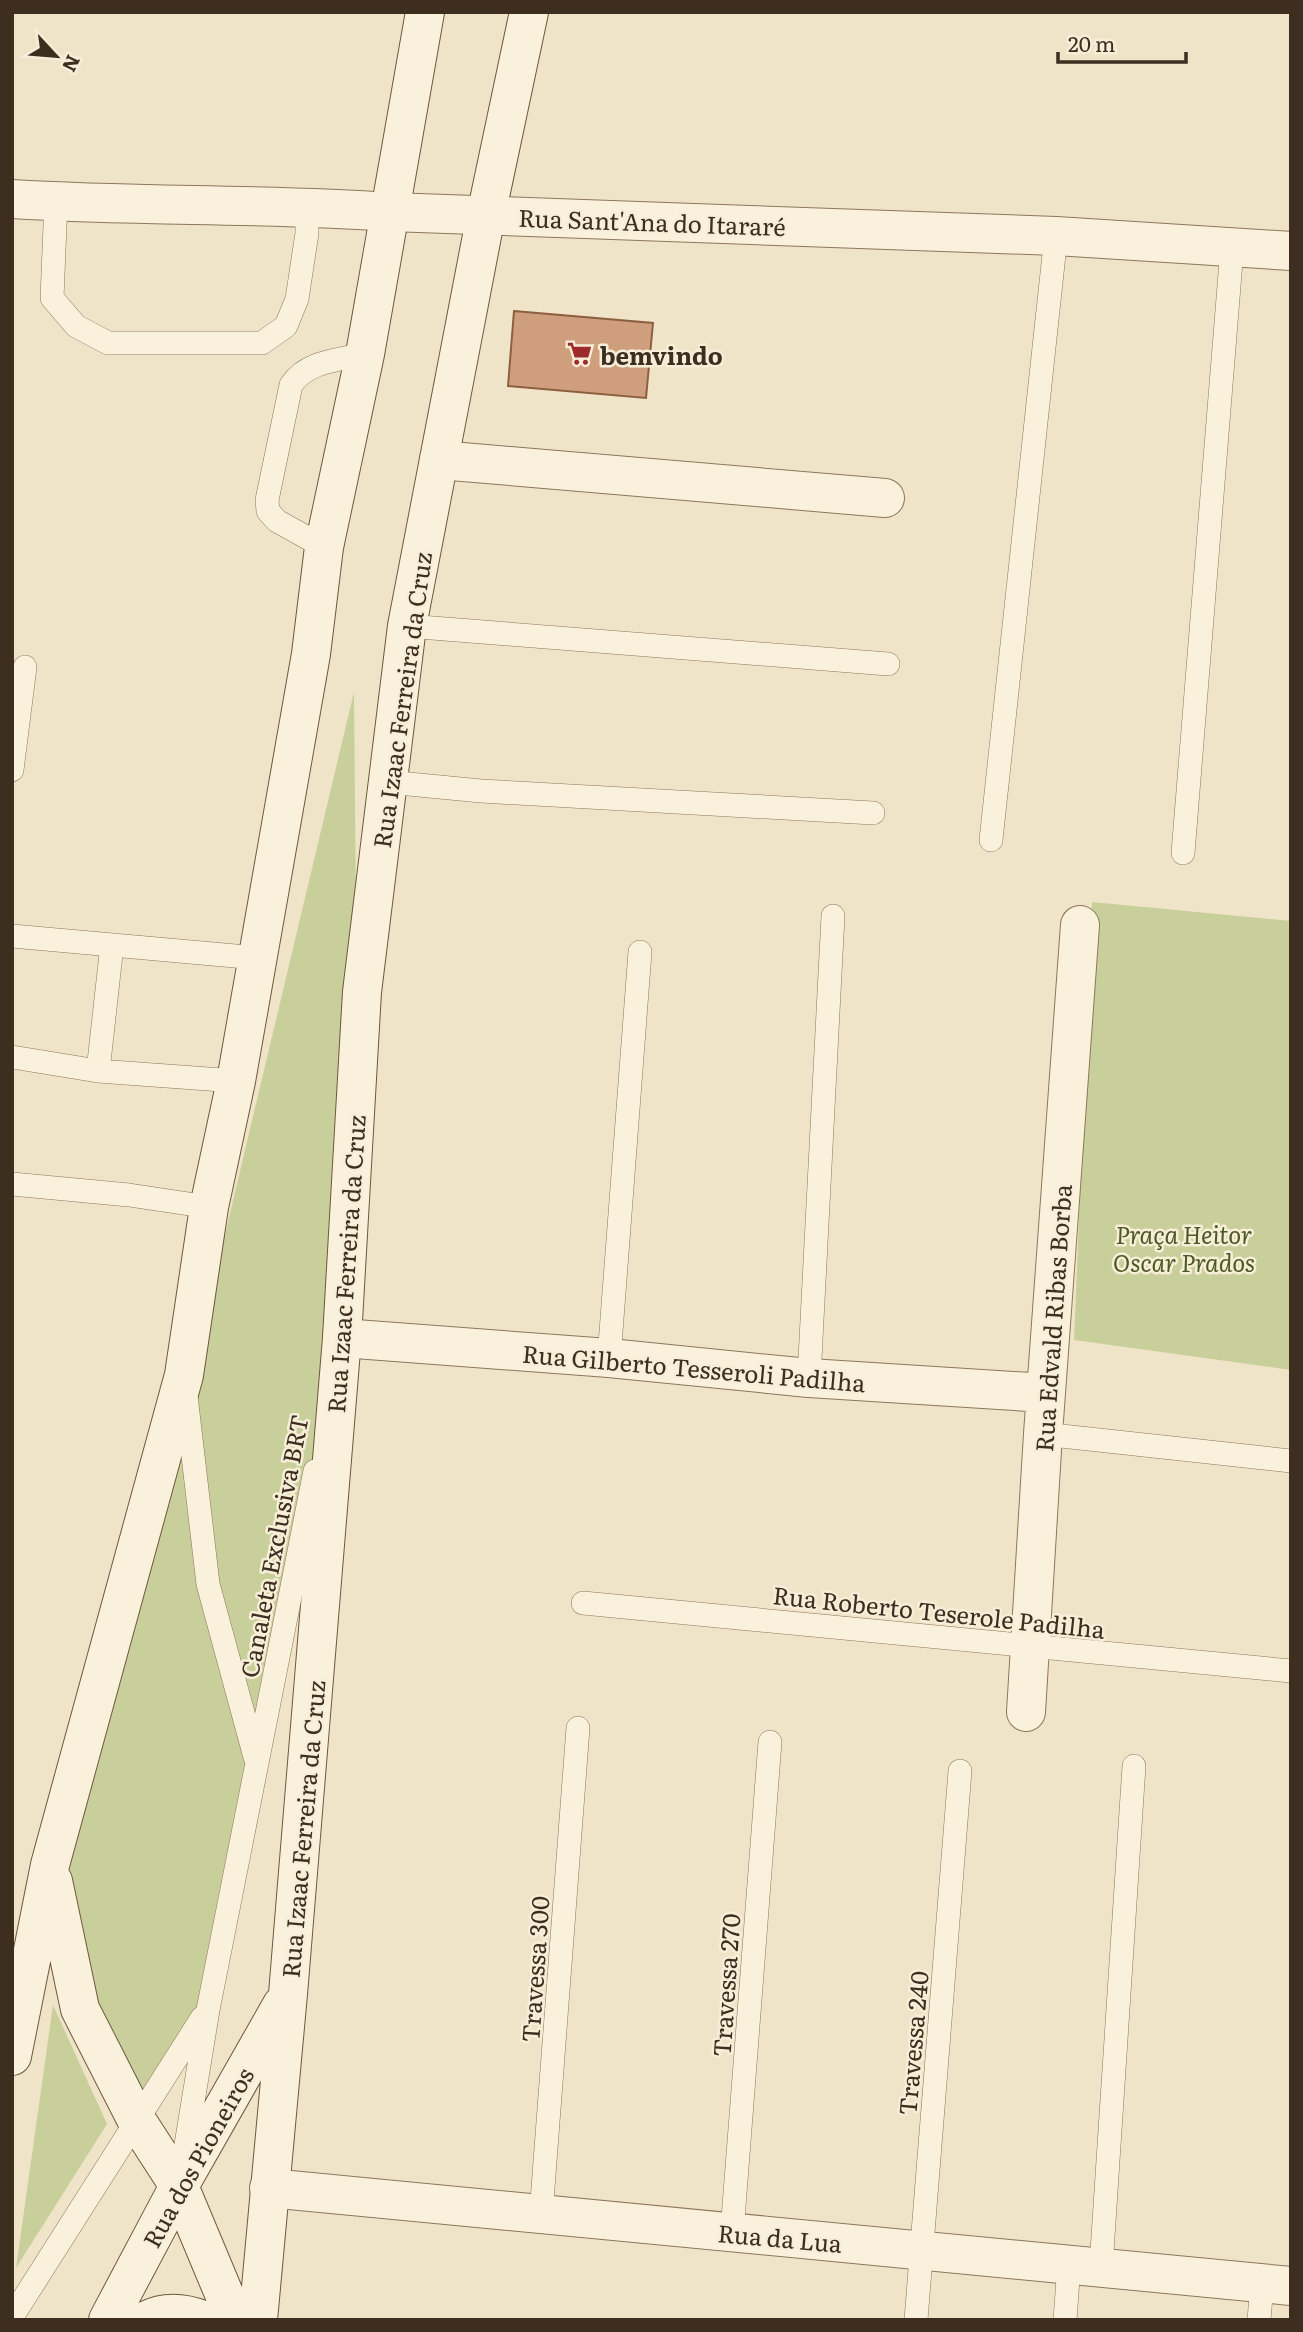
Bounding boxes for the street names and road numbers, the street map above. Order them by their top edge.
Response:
street label: Rua Sant'Ana do Itararé [518,199,786,243]
street label: Rua Izaac Ferreira da Cruz [363,549,439,850]
street label: Rua Izaac Ferreira da Cruz [317,1113,373,1414]
street label: Rua Edvald Ribas Borba [1025,1183,1079,1453]
street label: Rua Gilberto Tesseroli Padilha [521,1335,867,1399]
street label: Canaleta Exclusiva BRT [230,1412,316,1680]
street label: Rua Roberto Teserole Padilha [771,1576,1107,1646]
street label: Rua Izaac Ferreira da Cruz [272,1678,332,1979]
street label: Travessa 300 [511,1895,557,2043]
street label: Travessa 270 [703,1912,747,2058]
street label: Travessa 240 [888,1969,936,2117]
street label: Rua dos Pioneiros [133,2060,261,2253]
street label: Rua da Lua [716,2214,844,2260]

